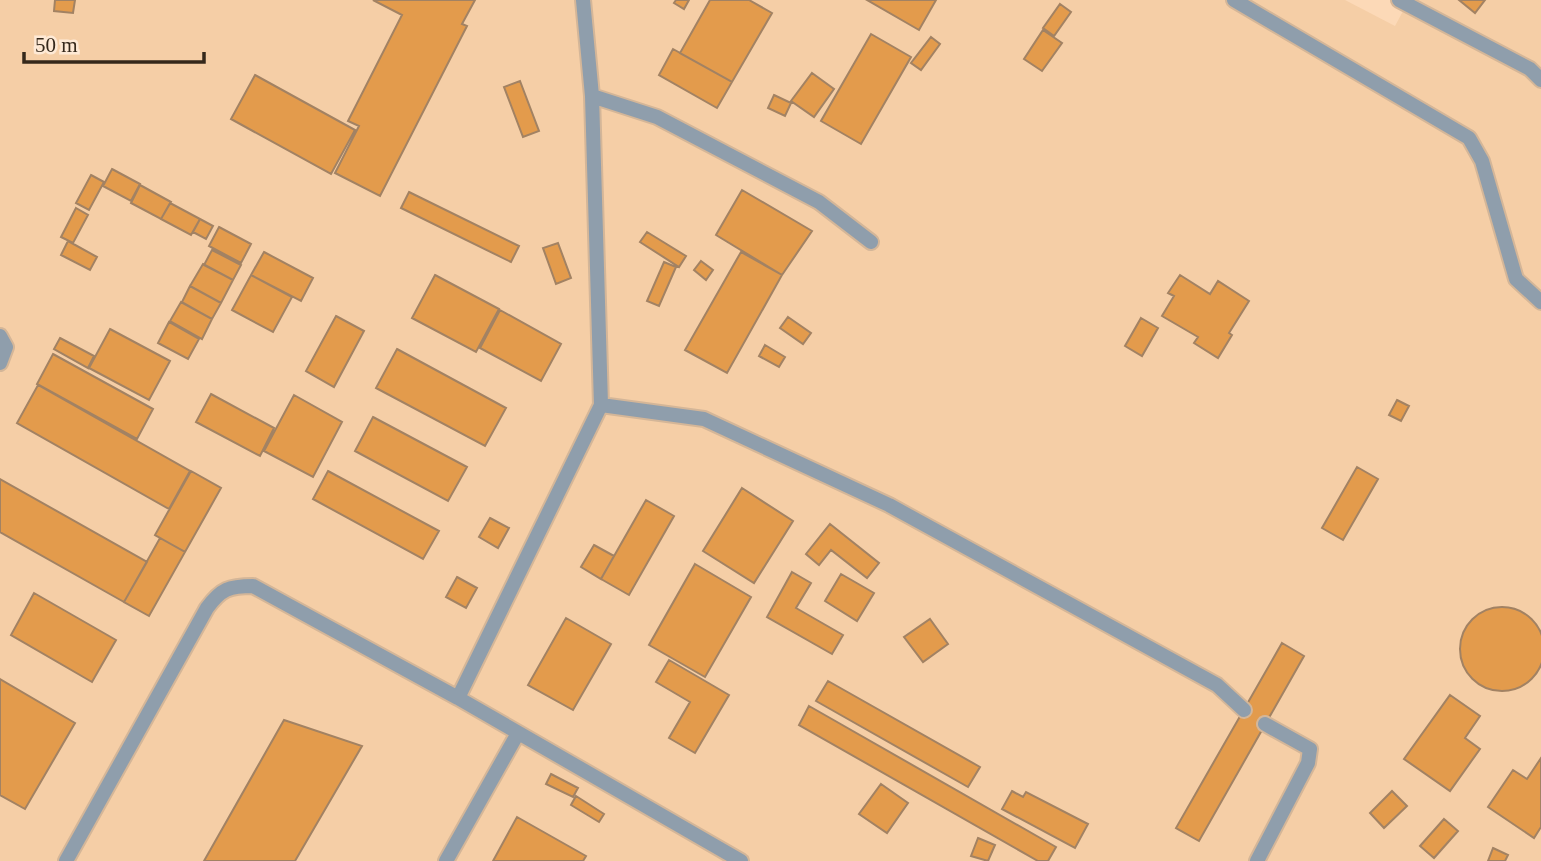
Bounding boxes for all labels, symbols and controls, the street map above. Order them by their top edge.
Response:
scale bar [24,21,205,65]
text: 50 m [35,33,78,57]

